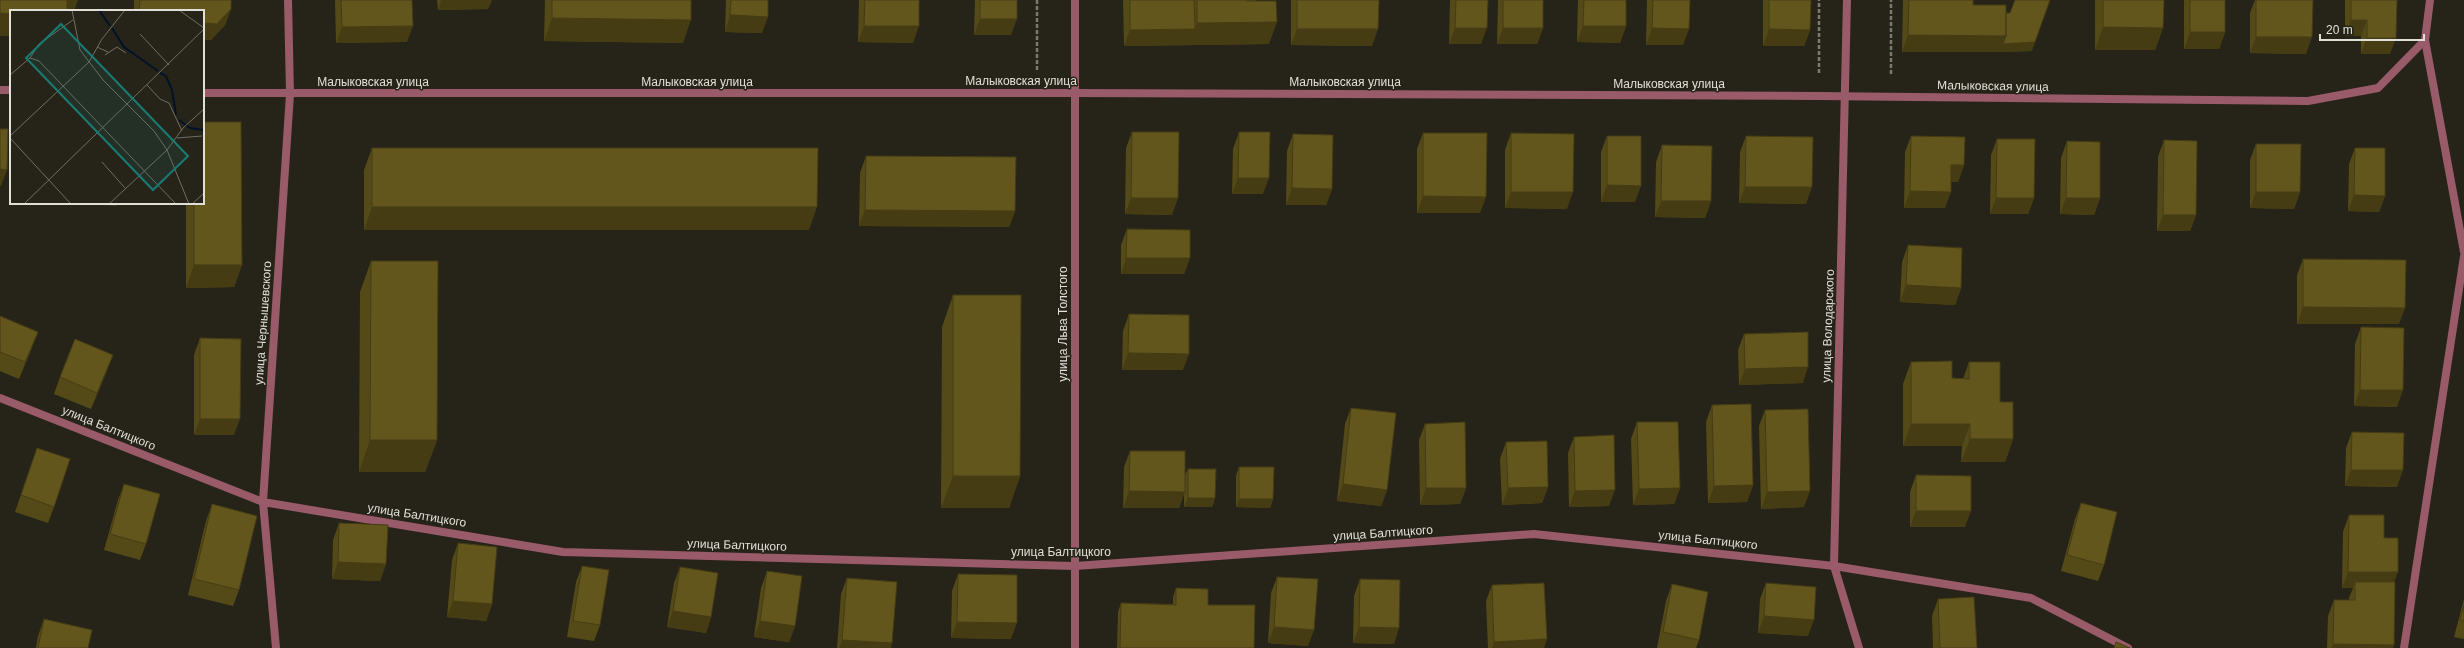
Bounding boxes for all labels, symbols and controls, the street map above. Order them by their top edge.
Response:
inset map [10,10,204,204]
scale bar [2320,16,2424,42]
text: 20 m [2326,23,2353,37]
street label: Малыковская улица [965,74,1077,88]
street label: Малыковская улица [317,75,429,89]
street label: Малыковская улица [641,75,753,89]
street label: Малыковская улица [1289,75,1401,89]
street label: Малыковская улица [1613,77,1725,91]
street label: Малыковская улица [1937,78,2049,94]
street label: улица Чернышевского [252,260,274,385]
street label: улица Льва Толстого [1056,266,1070,382]
street label: улица Володарского [1819,269,1837,383]
street label: улица Балтицкого [60,403,158,453]
street label: улица Балтицкого [367,500,468,530]
street label: улица Балтицкого [1333,523,1434,543]
street label: улица Балтицкого [1658,528,1759,552]
street label: улица Балтицкого [687,536,787,554]
street label: улица Балтицкого [1011,545,1111,559]

